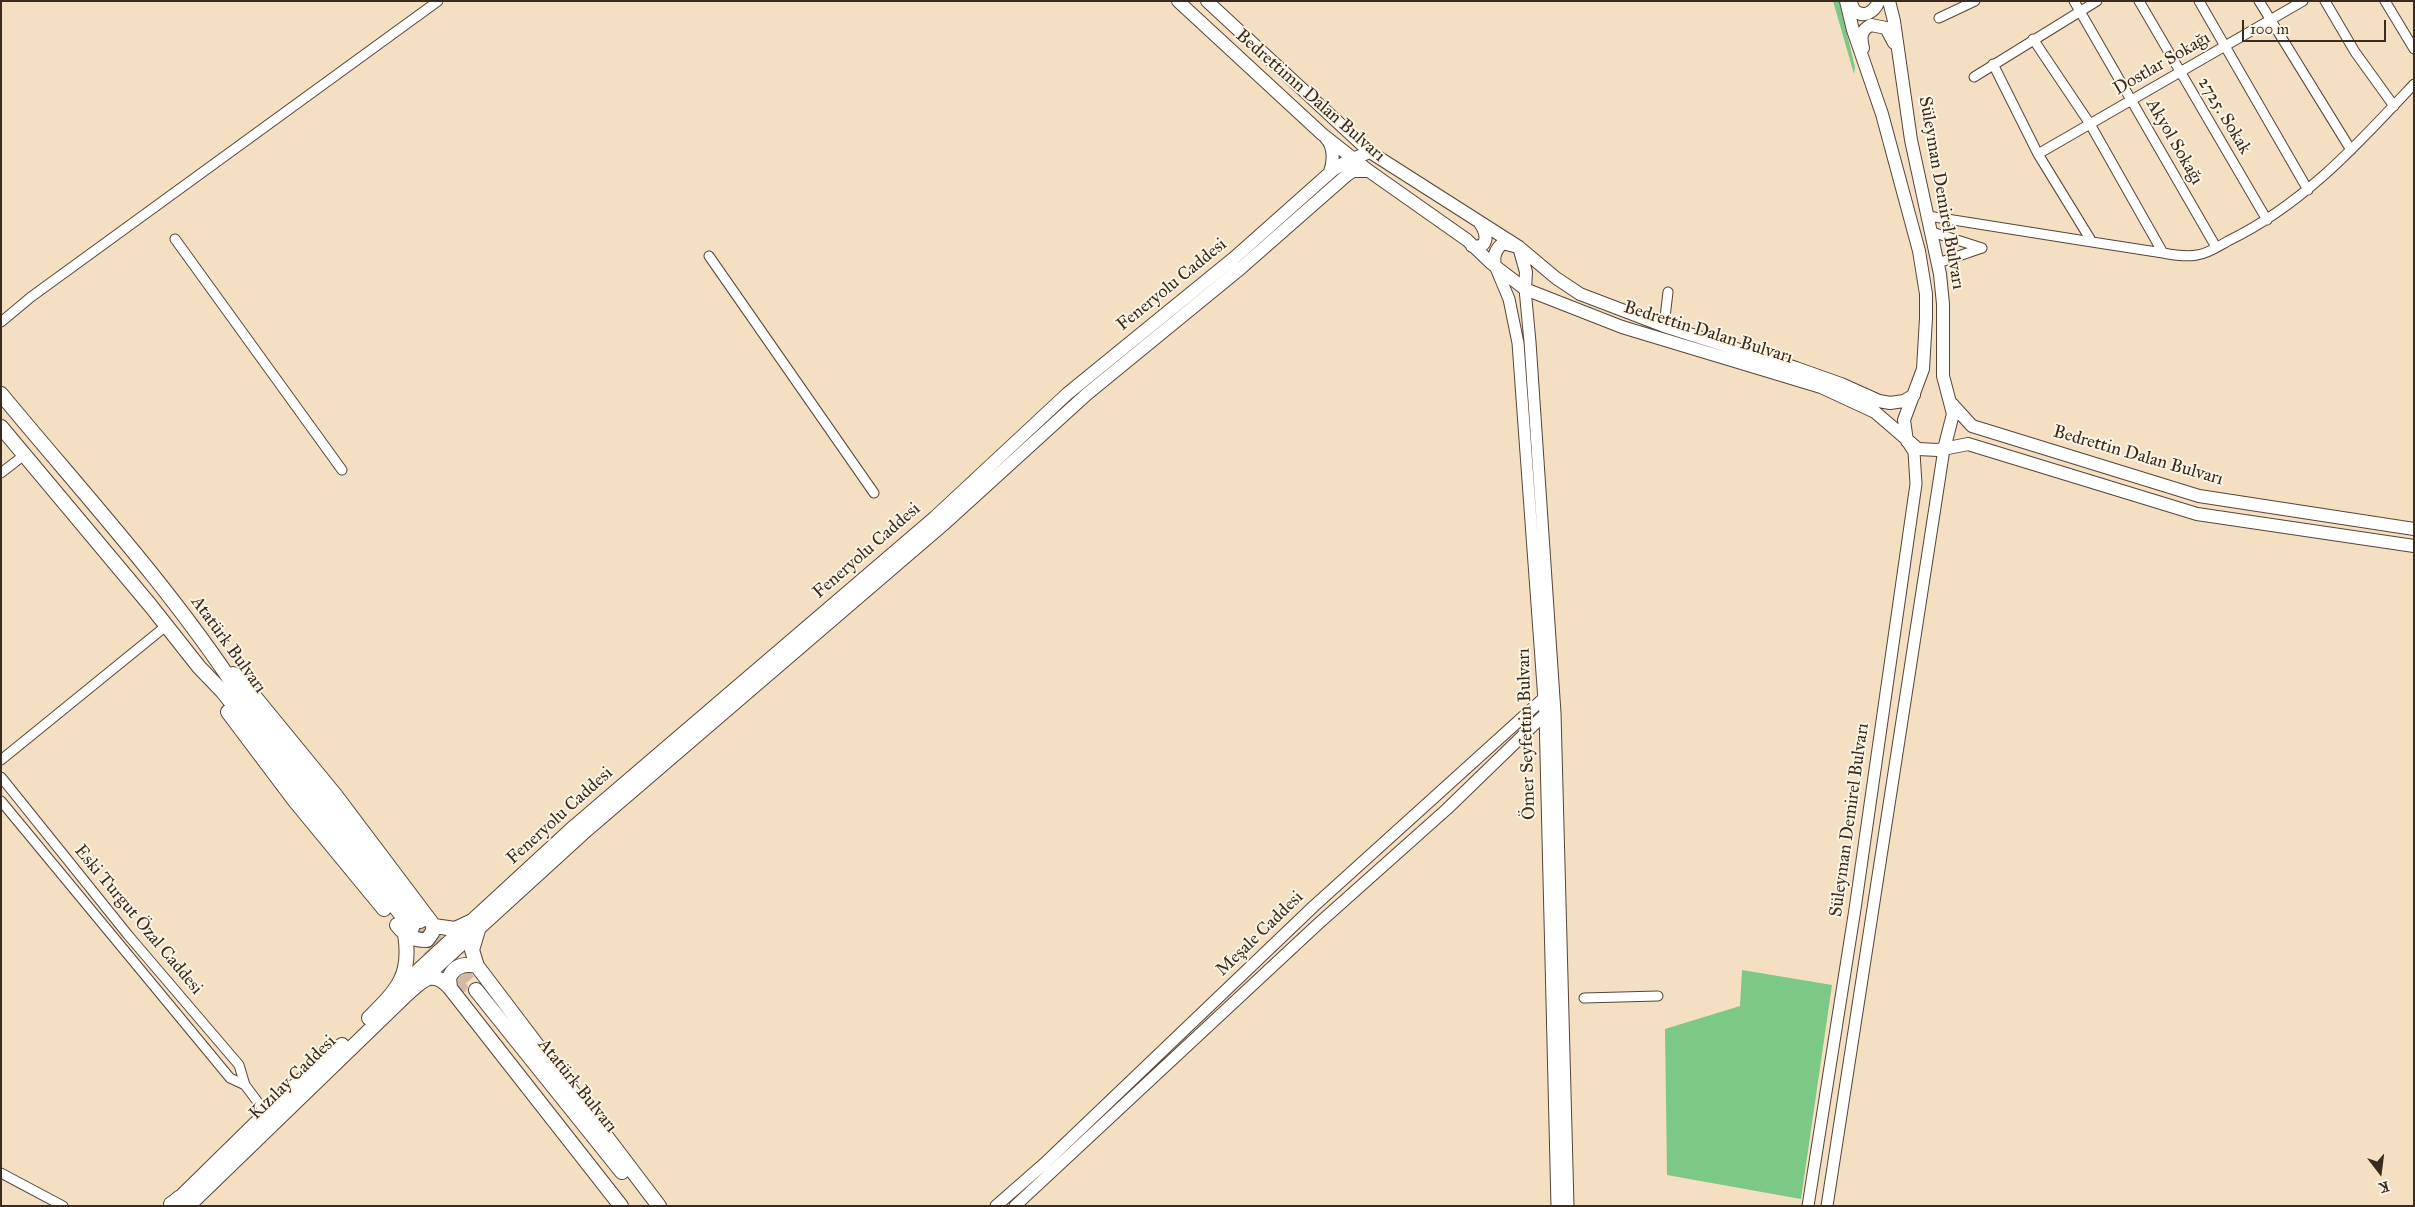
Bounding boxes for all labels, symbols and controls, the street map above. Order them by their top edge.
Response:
scale bar [2245,10,2389,42]
text: 100 m [2250,20,2289,38]
street label: Bedrettimn Dalan Bulvarı [1231,25,1389,167]
street label: Dostlar Sokağı [2110,28,2214,100]
street label: 2725. Sokak [2193,74,2255,158]
street label: Süleyman Demirel Bulvarı [1913,95,1969,291]
street label: Akyol Sokağı [2141,95,2207,189]
street label: Feneryolu Caddesi [1113,234,1231,336]
street label: Bedrettin Dalan Bulvarı [1621,297,1795,369]
street label: Bedrettin Dalan Bulvarı [2051,421,2225,491]
street label: Feneryolu Caddesi [809,498,925,604]
street label: Atatürk Bulvarı [186,592,270,698]
street label: Ömer Seyfettin Bulvarı [1513,648,1541,820]
street label: Süleyman Demirel Bulvarı [1826,722,1874,918]
street label: Feneryolu Caddesi [502,763,618,869]
street label: Eski Turgut Özal Caddesi [69,841,207,999]
street label: Meşale Caddesi [1212,887,1308,981]
street label: Kızılay Caddesi [245,1031,341,1125]
street label: Atatürk Bulvarı [532,1035,622,1137]
north arrow [2355,1147,2405,1197]
text: K [2377,1177,2391,1196]

